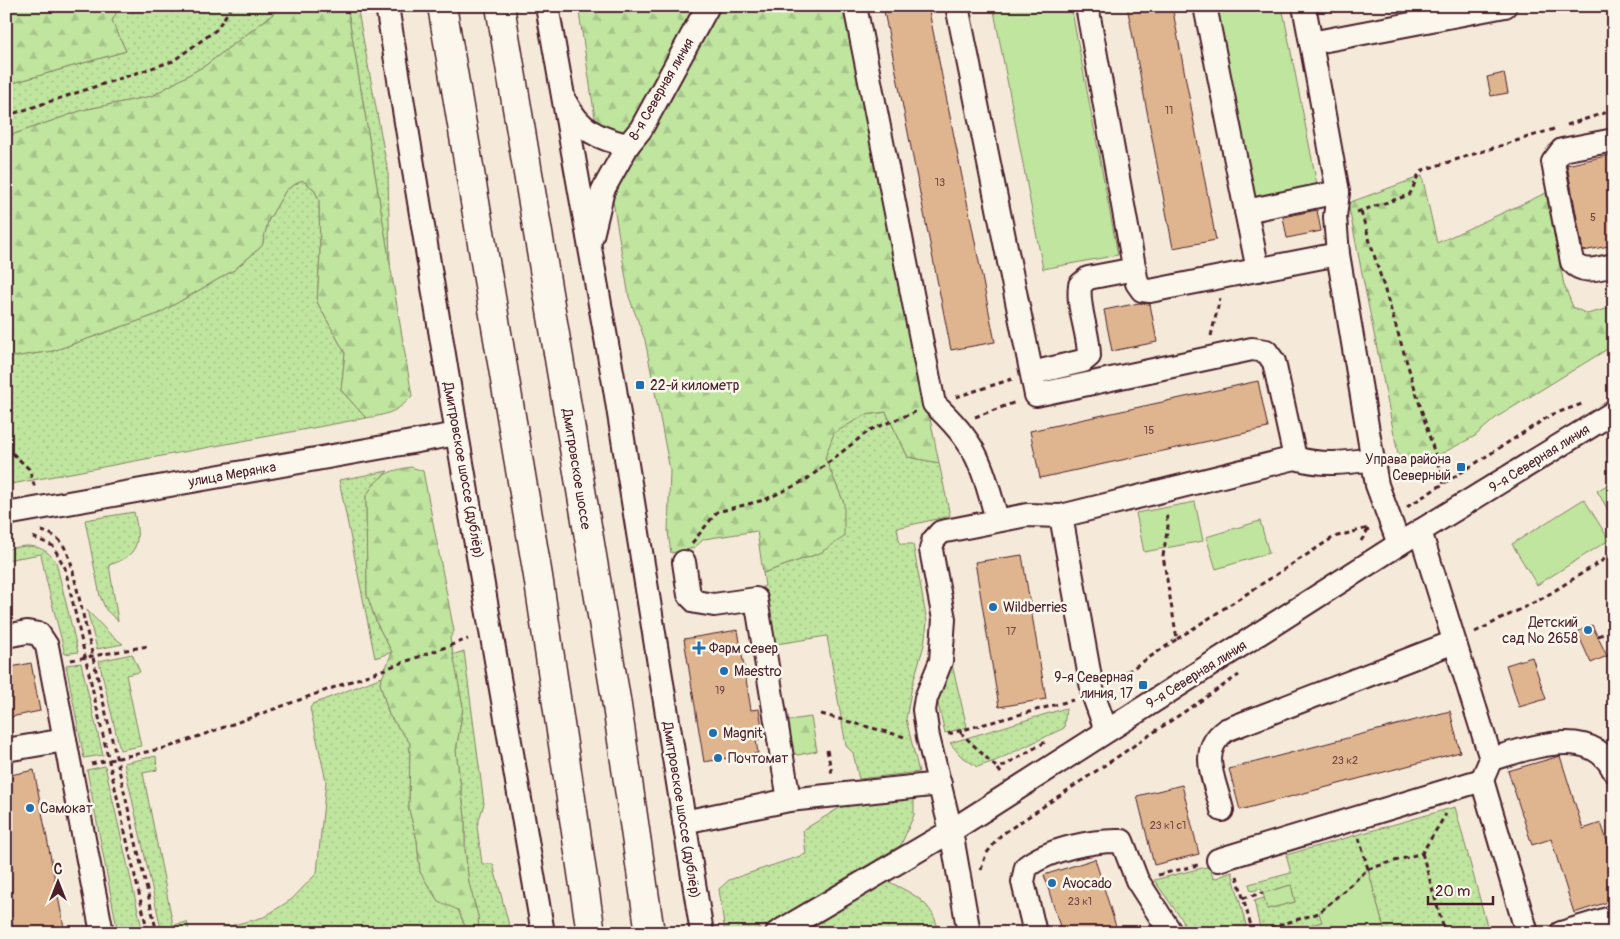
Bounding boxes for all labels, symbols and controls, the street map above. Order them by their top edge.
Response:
street label: 8-я Северная линия [625,35,698,143]
house number: 11 [1165,104,1173,117]
house number: 13 [935,176,945,189]
house number: 5 [1590,211,1596,224]
place label: 22-й километр [650,377,740,394]
marker: 22-й километр [634,379,646,391]
street label: Дмитровское шоссе (дублёр) [439,380,487,560]
street label: Дмитровское шоссе [558,406,594,531]
street label: 9-я Северная линия [1486,421,1593,496]
house number: 15 [1144,424,1154,437]
place label: Управа района Северный [1365,451,1451,484]
street label: улица Мерянка [186,458,277,491]
marker: Управа района Северный [1455,461,1467,473]
place label: Wildberries [1003,599,1068,616]
marker: Wildberries [987,601,999,613]
place label: Детский сад № 2658 [1502,614,1578,647]
marker: Детский сад № 2658 [1582,624,1594,636]
house number: 17 [1006,625,1016,638]
street label: 9-я Северная линия [1143,637,1250,712]
place label: Фарм север [709,640,779,657]
marker: Фарм север [693,642,705,654]
place label: Maestro [734,663,782,680]
marker: Maestro [718,665,730,677]
place label: 9-я Северная линия, 17 [1054,669,1134,702]
marker: 9-я Северная линия, 17 [1137,679,1149,691]
house number: 19 [715,684,725,697]
street label: Дмитровское шоссе (дублёр) [659,720,704,900]
place label: Magnit [723,725,763,742]
marker: Magnit [707,727,719,739]
place label: Почтомат [728,750,788,767]
marker: Почтомат [712,752,724,764]
house number: 23 к2 [1332,754,1358,767]
place label: Самокат [40,800,93,817]
marker: Самокат [24,802,36,814]
house number: 23 к1 с1 [1150,819,1186,832]
north arrow [32,856,82,906]
text: С [54,861,63,878]
scale bar [1428,874,1492,906]
place label: Avocado [1062,875,1112,892]
marker: Avocado [1046,877,1058,889]
text: 20 m [1435,882,1470,901]
house number: 23 к1 [1068,895,1092,908]

